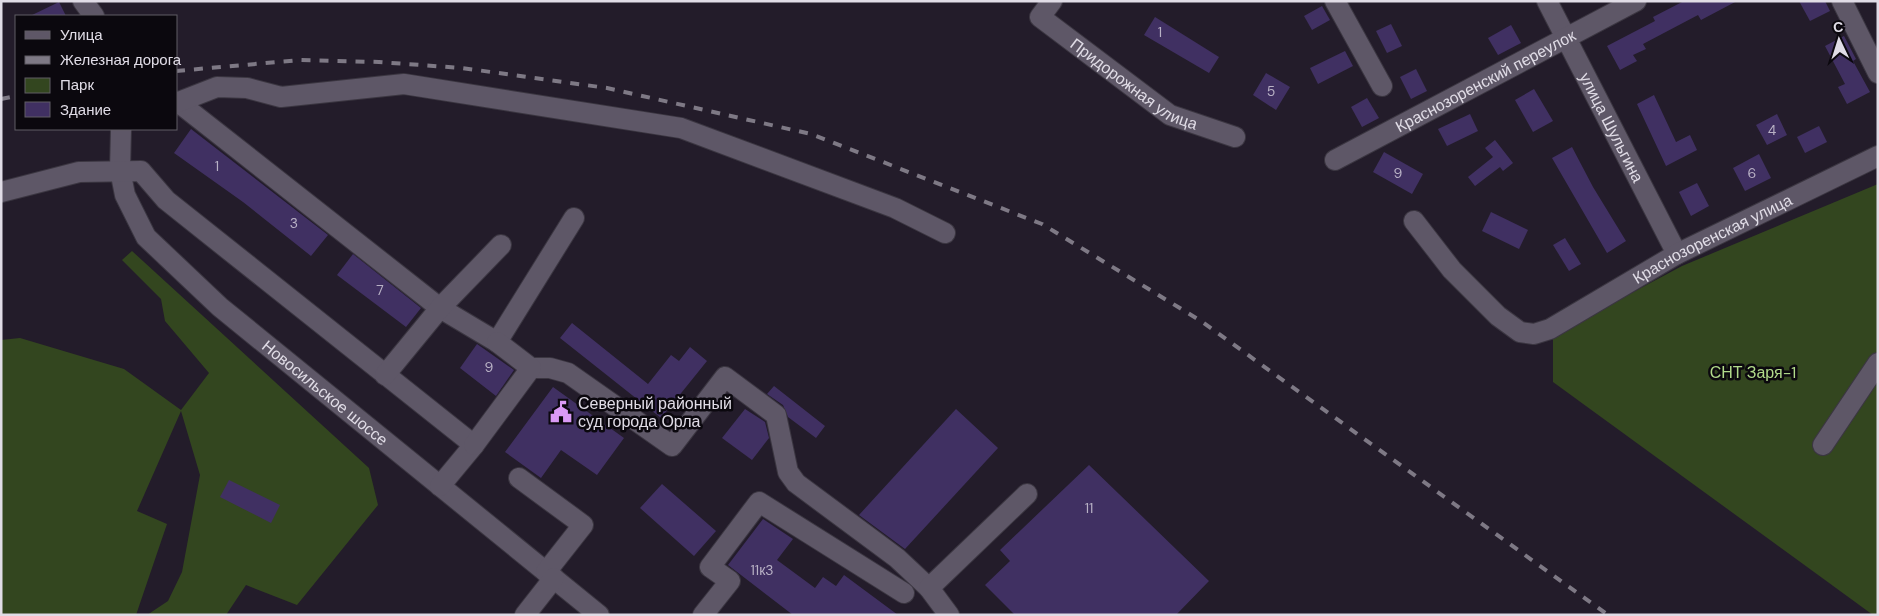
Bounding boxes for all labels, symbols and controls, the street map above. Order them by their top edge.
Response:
legend [15,15,178,130]
north arrow [1814,15,1864,65]
text: С [1832,18,1844,36]
house number: 1 [1158,23,1162,41]
street label: Краснозоренский переулок [1392,24,1580,137]
text: Улица [60,25,103,45]
street label: Придорожная улица [1066,34,1200,135]
text: Железная дорога [60,50,182,70]
street label: улица Шульгина [1575,69,1648,186]
text: Парк [60,75,94,95]
house number: 5 [1267,82,1275,100]
text: Здание [60,100,111,120]
house number: 4 [1768,121,1777,139]
house number: 1 [215,157,219,175]
house number: 9 [1394,164,1403,182]
house number: 6 [1748,164,1756,182]
street label: Краснозоренская улица [1629,189,1796,289]
house number: 3 [290,214,298,232]
house number: 7 [376,281,384,299]
street label: Новосильское шоссе [258,336,392,450]
house number: 9 [485,358,494,376]
park label: СНТ Заря-1 [1710,362,1796,383]
place label: Северный районный суд города Орла [578,393,732,432]
public building icon: Северный районный суд города Орла [548,399,574,425]
house number: 11 [1085,499,1093,517]
house number: 11к3 [750,561,774,579]

